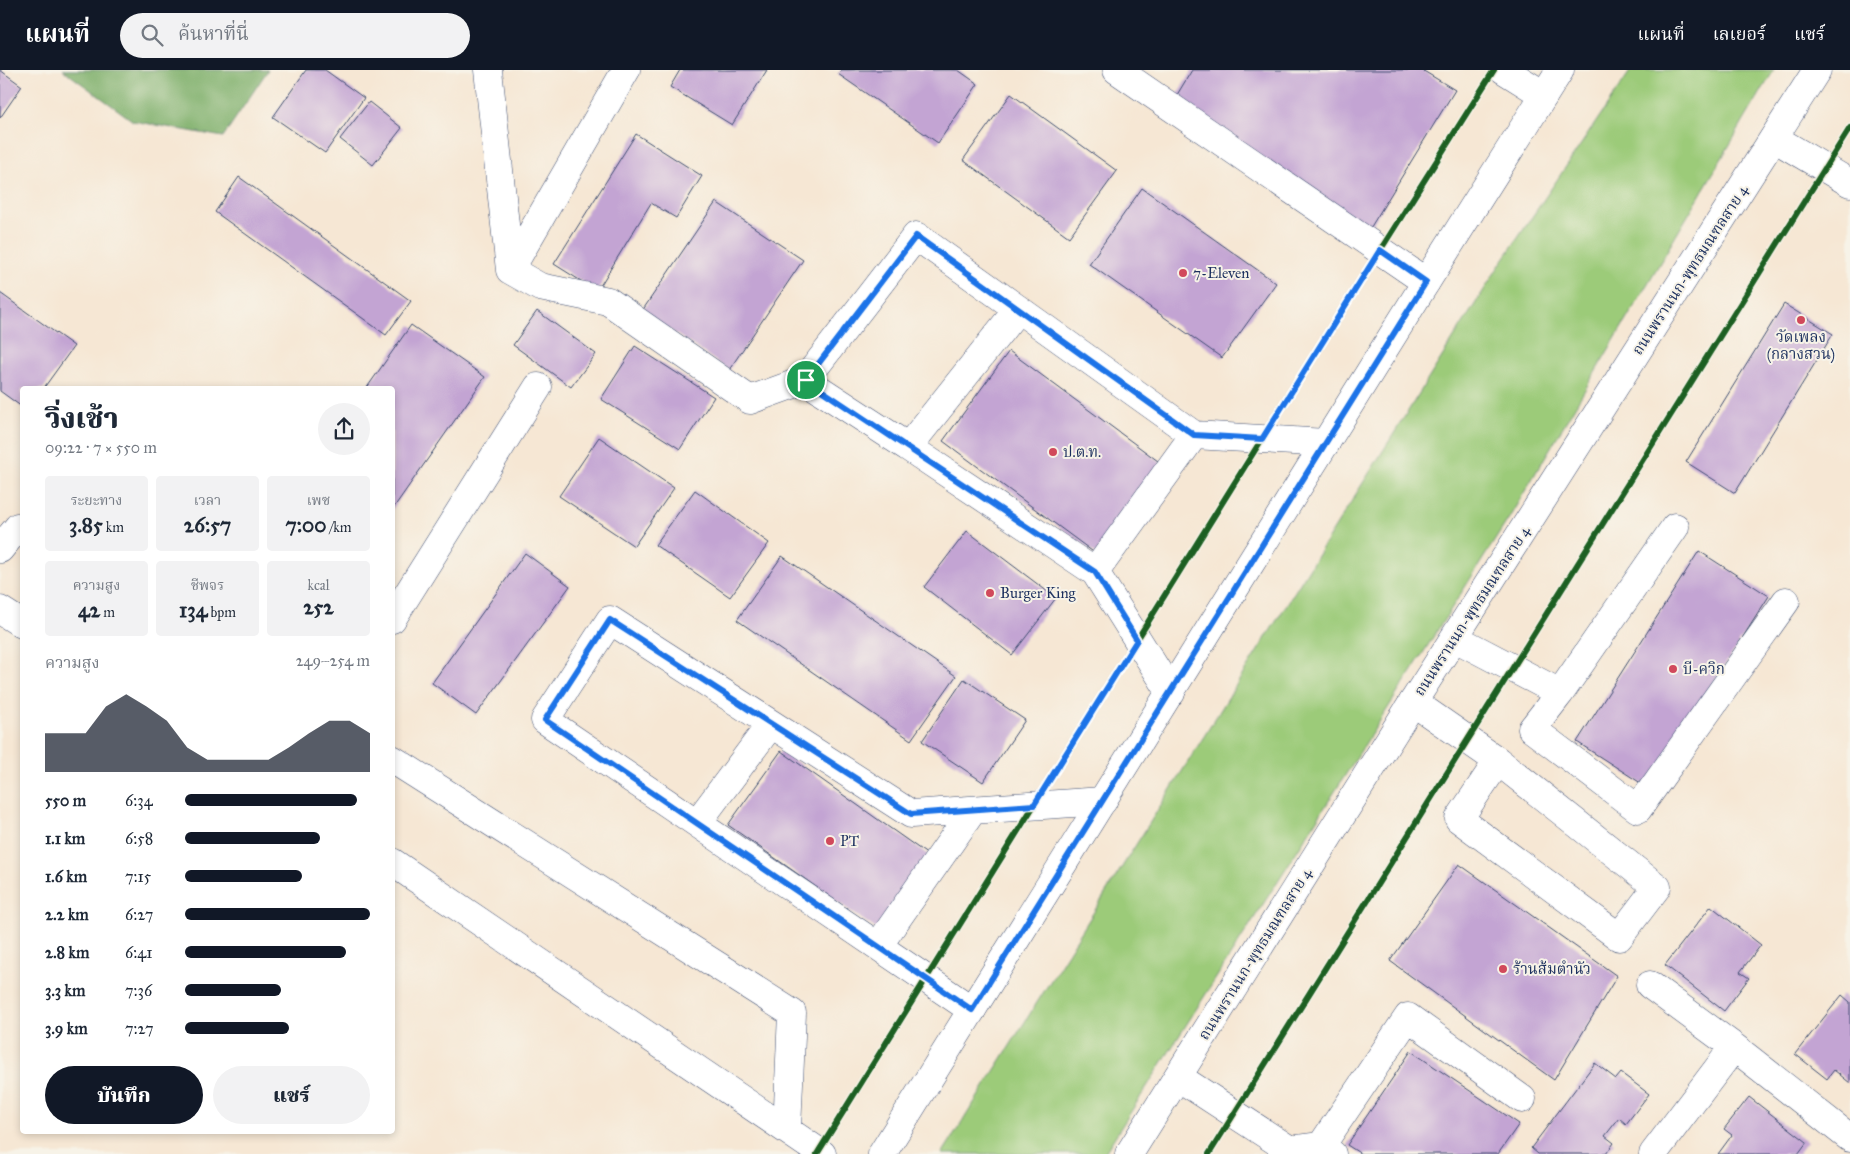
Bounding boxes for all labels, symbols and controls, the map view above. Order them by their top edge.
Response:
search box [120,13,470,58]
text: แผนที่ [25,19,90,49]
icon: search [138,21,166,49]
text: ค้นหาที่นี่ [178,22,249,45]
text: แผนที่ [1637,23,1685,45]
text: เลเยอร์ [1713,23,1766,45]
text: แชร์ [1794,23,1825,45]
street label: ถนนพรานนก-พุทธมณฑลสาย 4 [1628,181,1754,359]
place label: 7-Eleven [1193,264,1249,282]
marker: 7-Eleven [1177,267,1189,279]
marker: วัดเพลง (กลางสวน) [1795,314,1807,326]
place label: วัดเพลง (กลางสวน) [1767,328,1835,364]
pin [785,359,827,401]
icon: arrive [792,366,820,394]
text: วิ่งเช้า [45,401,119,436]
button: share [318,403,370,455]
text: 09:22 · 7 × 550 m [45,438,157,457]
place label: ป.ต.ท. [1063,443,1101,461]
marker: ป.ต.ท. [1047,446,1059,458]
text: ระยะทาง [71,492,122,509]
text: เวลา [194,492,221,509]
text: เพซ [307,492,330,509]
text: 3.85 [69,512,103,538]
text: 26:57 [184,512,231,538]
text: 7:00 [286,512,326,538]
text: km [103,519,124,536]
text: /km [326,519,352,536]
street label: ถนนพรานนก-พุทธมณฑลสาย 4 [1410,522,1536,700]
text: ความสูง [73,577,120,594]
text: ชีพจร [191,577,224,594]
text: kcal [307,577,330,594]
place label: Burger King [1000,584,1077,602]
marker: Burger King [984,587,996,599]
text: 252 [303,594,334,620]
text: 42 [78,597,100,623]
text: 134 [179,597,207,623]
text: m [100,604,115,621]
text: bpm [207,604,236,621]
text: 249–254 m [296,651,370,670]
text: ความสูง [45,653,100,672]
place label: บี-ควิก [1683,660,1725,678]
marker: บี-ควิก [1667,663,1679,675]
text: 550 m [45,791,86,810]
text: 6:34 [125,791,153,810]
text: 1.1 km [45,829,85,848]
text: 6:58 [125,829,153,848]
place label: PT [840,832,859,850]
marker: PT [824,835,836,847]
street label: ถนนพรานนก-พุทธมณฑลสาย 4 [1195,864,1317,1044]
text: 1.6 km [45,867,87,886]
text: 7:15 [125,867,151,886]
text: 2.2 km [45,905,89,924]
text: 6:27 [125,905,153,924]
text: 2.8 km [45,943,89,962]
text: 6:41 [125,943,152,962]
place label: ร้านส้มตำนัว [1513,960,1591,978]
marker: ร้านส้มตำนัว [1497,963,1509,975]
text: 3.3 km [45,981,85,1000]
text: 7:36 [125,981,152,1000]
text: 3.9 km [45,1019,88,1038]
text: 7:27 [125,1019,154,1038]
button: บันทึก [45,1066,203,1124]
button: แชร์ [213,1066,370,1124]

